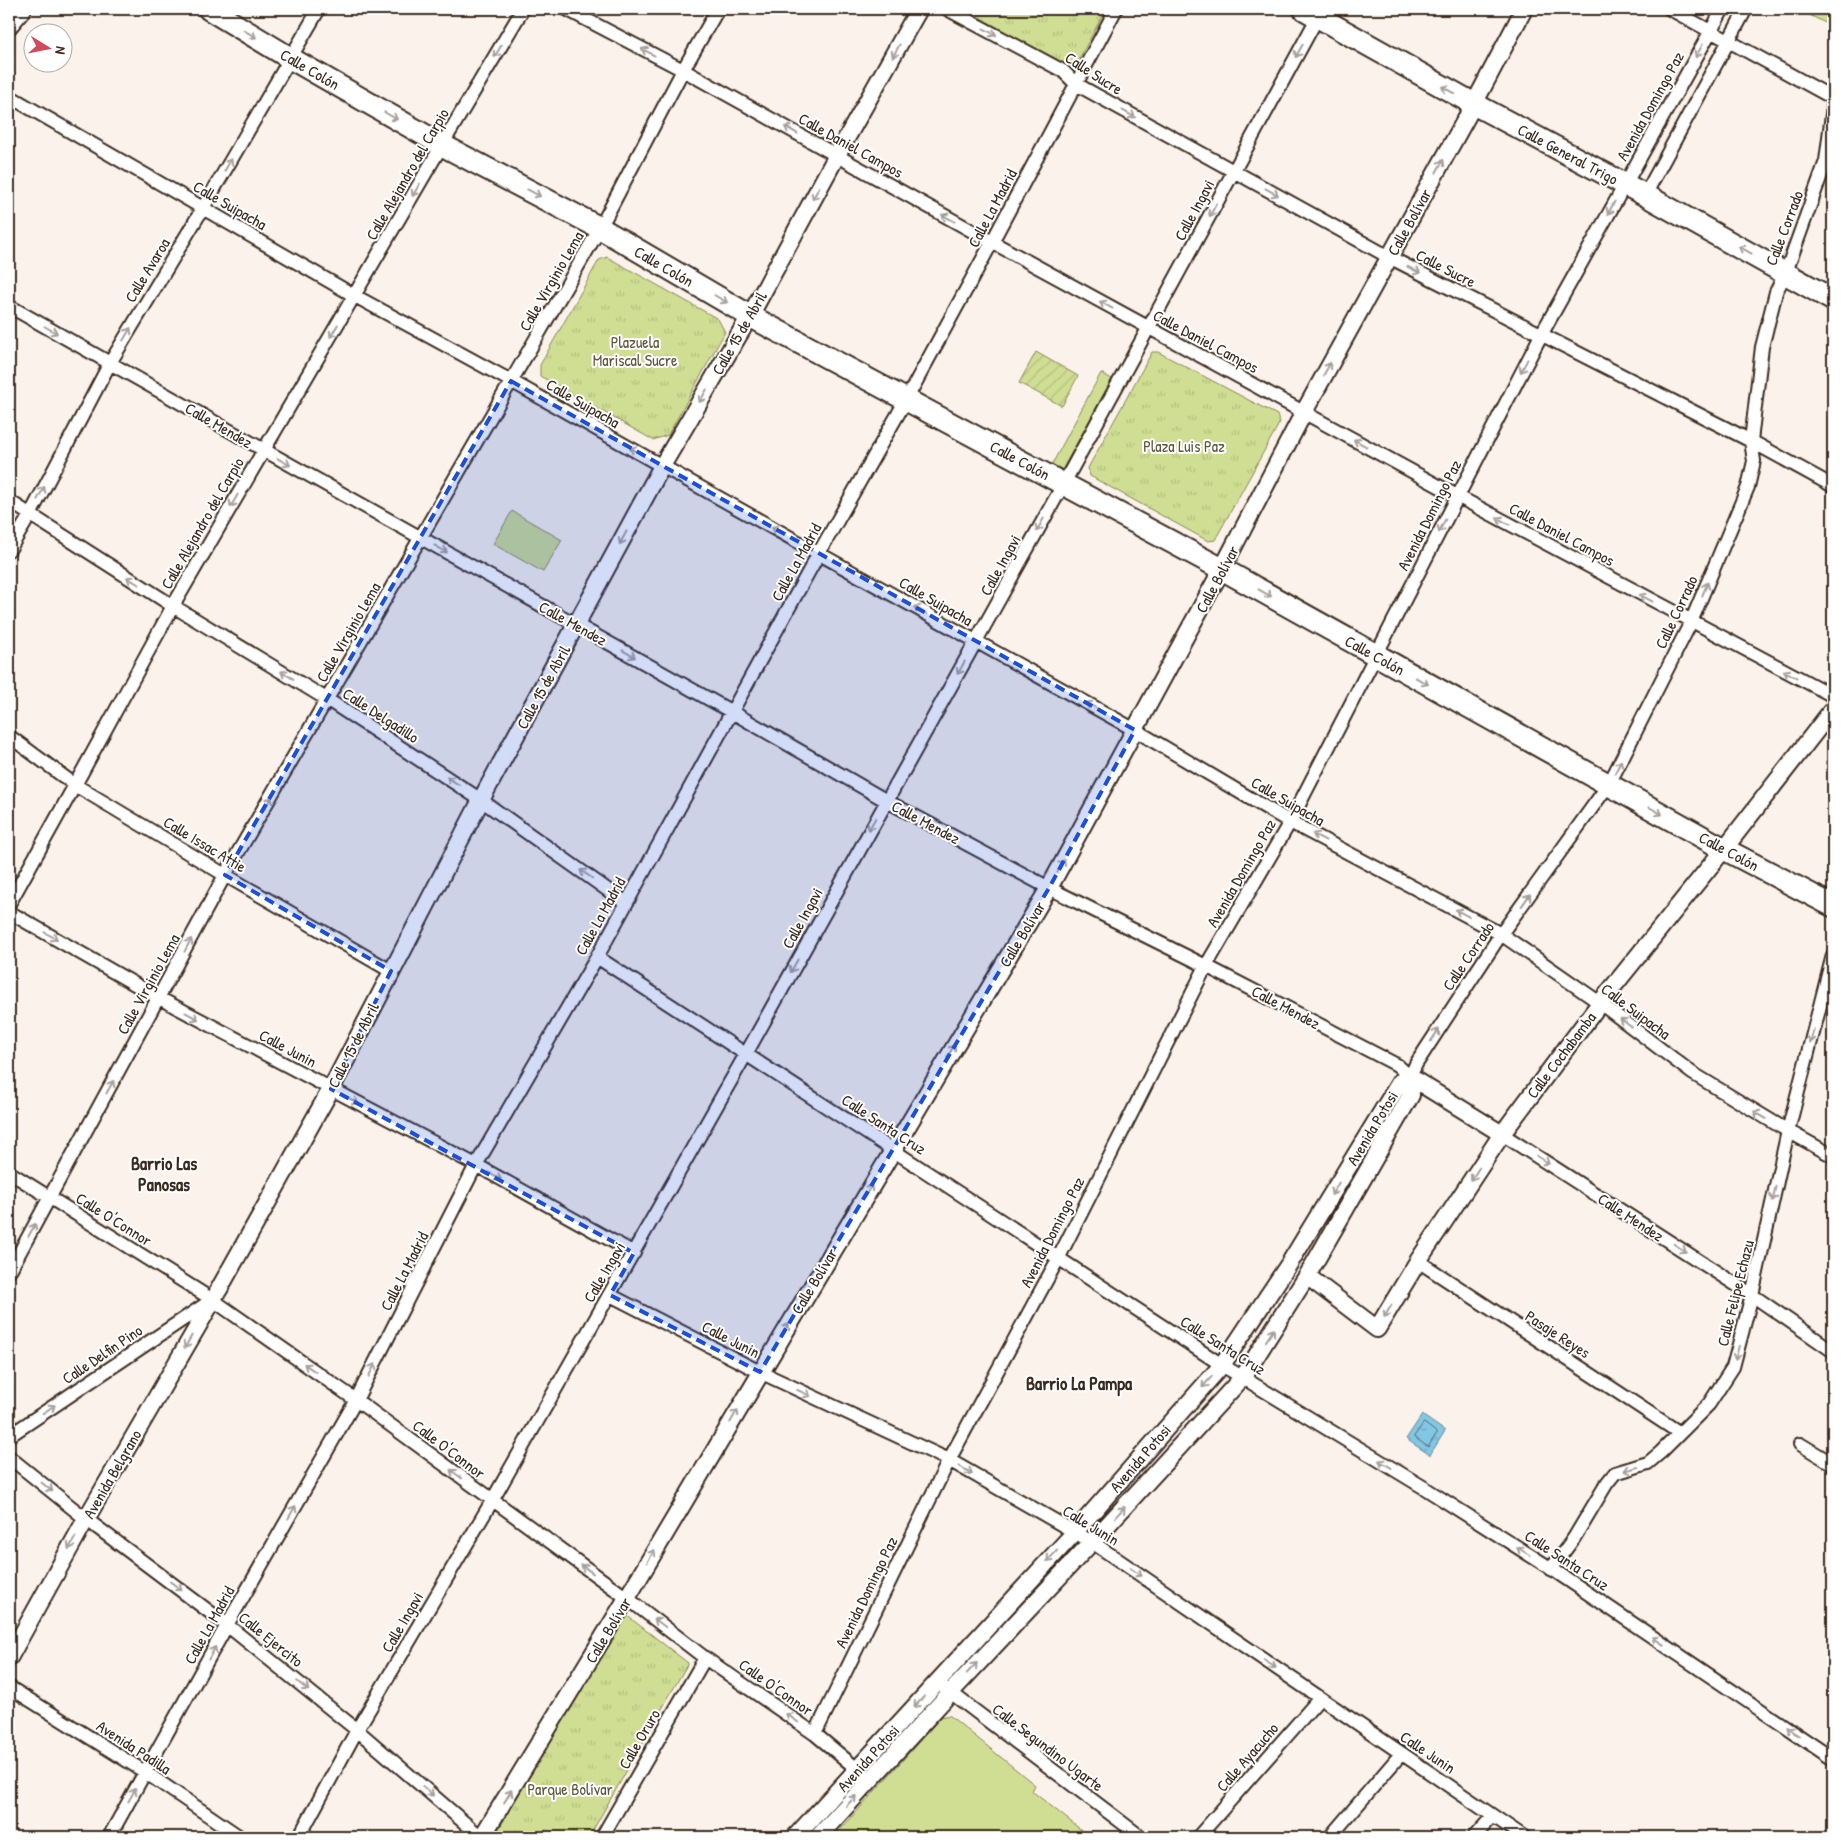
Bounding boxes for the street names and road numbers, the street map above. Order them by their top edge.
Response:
street label: Calle Colón [276,43,344,95]
street label: Calle Sucre [1061,46,1128,100]
street label: Avenida Domingo Paz [1611,47,1689,164]
street label: Calle Alejandro del Carpio [360,104,454,244]
street label: Calle Daniel Campos [795,107,907,183]
street label: Calle General Trigo [1514,118,1623,190]
street label: Calle La Madrid [962,165,1022,251]
street label: Calle Suipacha [189,175,271,235]
street label: Calle Ingavi [1169,176,1219,244]
street label: Calle Bolívar [1382,185,1436,259]
street label: Calle Corrado [1760,187,1809,269]
street label: Calle Virginio Lema [514,227,588,335]
street label: Calle Avaroa [119,234,175,306]
street label: Calle Colón [630,240,698,292]
street label: Calle Sucre [1412,244,1480,293]
street label: Calle 15 de Abril [706,287,772,379]
street label: Calle Daniel Campos [1149,304,1263,378]
street label: Calle Suipacha [542,373,624,433]
street label: Calle Mendez [181,397,257,453]
street label: Calle Colón [986,435,1054,485]
street label: Calle Alejandro del Carpio [155,453,249,593]
street label: Avenida Domingo Paz [1392,456,1466,574]
street label: Calle Daniel Campos [1505,497,1619,571]
street label: Calle La Madrid [766,519,826,605]
street label: Calle Ingavi [974,531,1026,599]
street label: Calle Bolívar [1190,542,1244,616]
street label: Calle Suipacha [895,571,977,631]
street label: Calle Corrado [1649,571,1703,652]
street label: Calle Virginio Lema [311,578,385,686]
street label: Calle Mendez [535,595,611,651]
street label: Calle Colón [1341,630,1409,680]
street label: Calle 15 de Abril [511,640,576,733]
street label: Calle Delgadillo [339,682,424,748]
street label: Calle Suipacha [1247,771,1329,831]
street label: Calle Mendez [888,795,964,849]
street label: Calle Issac Attie [159,811,251,878]
street label: Avenida Domingo Paz [1201,815,1281,931]
street label: Calle Colón [1695,826,1763,876]
street label: Calle La Madrid [570,873,630,959]
street label: Calle Ingavi [776,884,828,952]
street label: Calle Bolívar [994,897,1050,971]
street label: Calle Corrado [1437,917,1499,995]
street label: Calle Virginio Lema [111,930,185,1038]
street label: Calle Suipacha [1597,978,1675,1044]
street label: Calle Mendez [1248,980,1324,1034]
street label: Calle 15 de Abril [322,998,384,1091]
street label: Calle Cochabamba [1521,1007,1601,1103]
street label: Calle Junin [255,1024,321,1072]
street label: Avenida Potosi [1341,1087,1403,1169]
street label: Calle Santa Cruz [838,1089,931,1160]
street label: Avenida Domingo Paz [1015,1173,1089,1291]
street label: Calle O'Connor [72,1187,156,1251]
street label: Calle Mendez [1594,1187,1668,1247]
street label: Calle La Madrid [375,1228,433,1314]
street label: Calle Felipe Echazu [1711,1237,1759,1348]
street label: Calle Ingavi [578,1238,630,1306]
street label: Calle Bolívar [786,1244,842,1318]
street label: Pasaje Reyes [1521,1305,1595,1363]
street label: Calle Santa Cruz [1176,1310,1270,1380]
street label: Calle Junin [698,1315,764,1363]
street label: Calle Delfin Pino [58,1319,147,1389]
street label: Calle O'Connor [408,1414,490,1484]
street label: Avenida Potosi [1104,1419,1176,1497]
street label: Avenida Belgrano [78,1425,147,1523]
street label: Calle Junin [1059,1500,1123,1550]
street label: Calle Santa Cruz [1521,1525,1614,1596]
street label: Avenida Domingo Paz [830,1532,903,1651]
street label: Calle La Madrid [179,1582,239,1668]
street label: Calle Ingavi [376,1588,428,1656]
street label: Calle Bolívar [580,1593,636,1667]
street label: Calle Ejercito [234,1606,308,1672]
street label: Calle O'Connor [735,1653,817,1721]
street label: Calle Segundino Ugarte [988,1698,1109,1796]
street label: Calle Oruro [613,1704,665,1773]
street label: Avenida Padilla [93,1715,175,1779]
street label: Calle Ayacucho [1211,1717,1283,1796]
street label: Avenida Potosi [832,1720,904,1796]
street label: Calle Junin [1396,1725,1460,1779]

